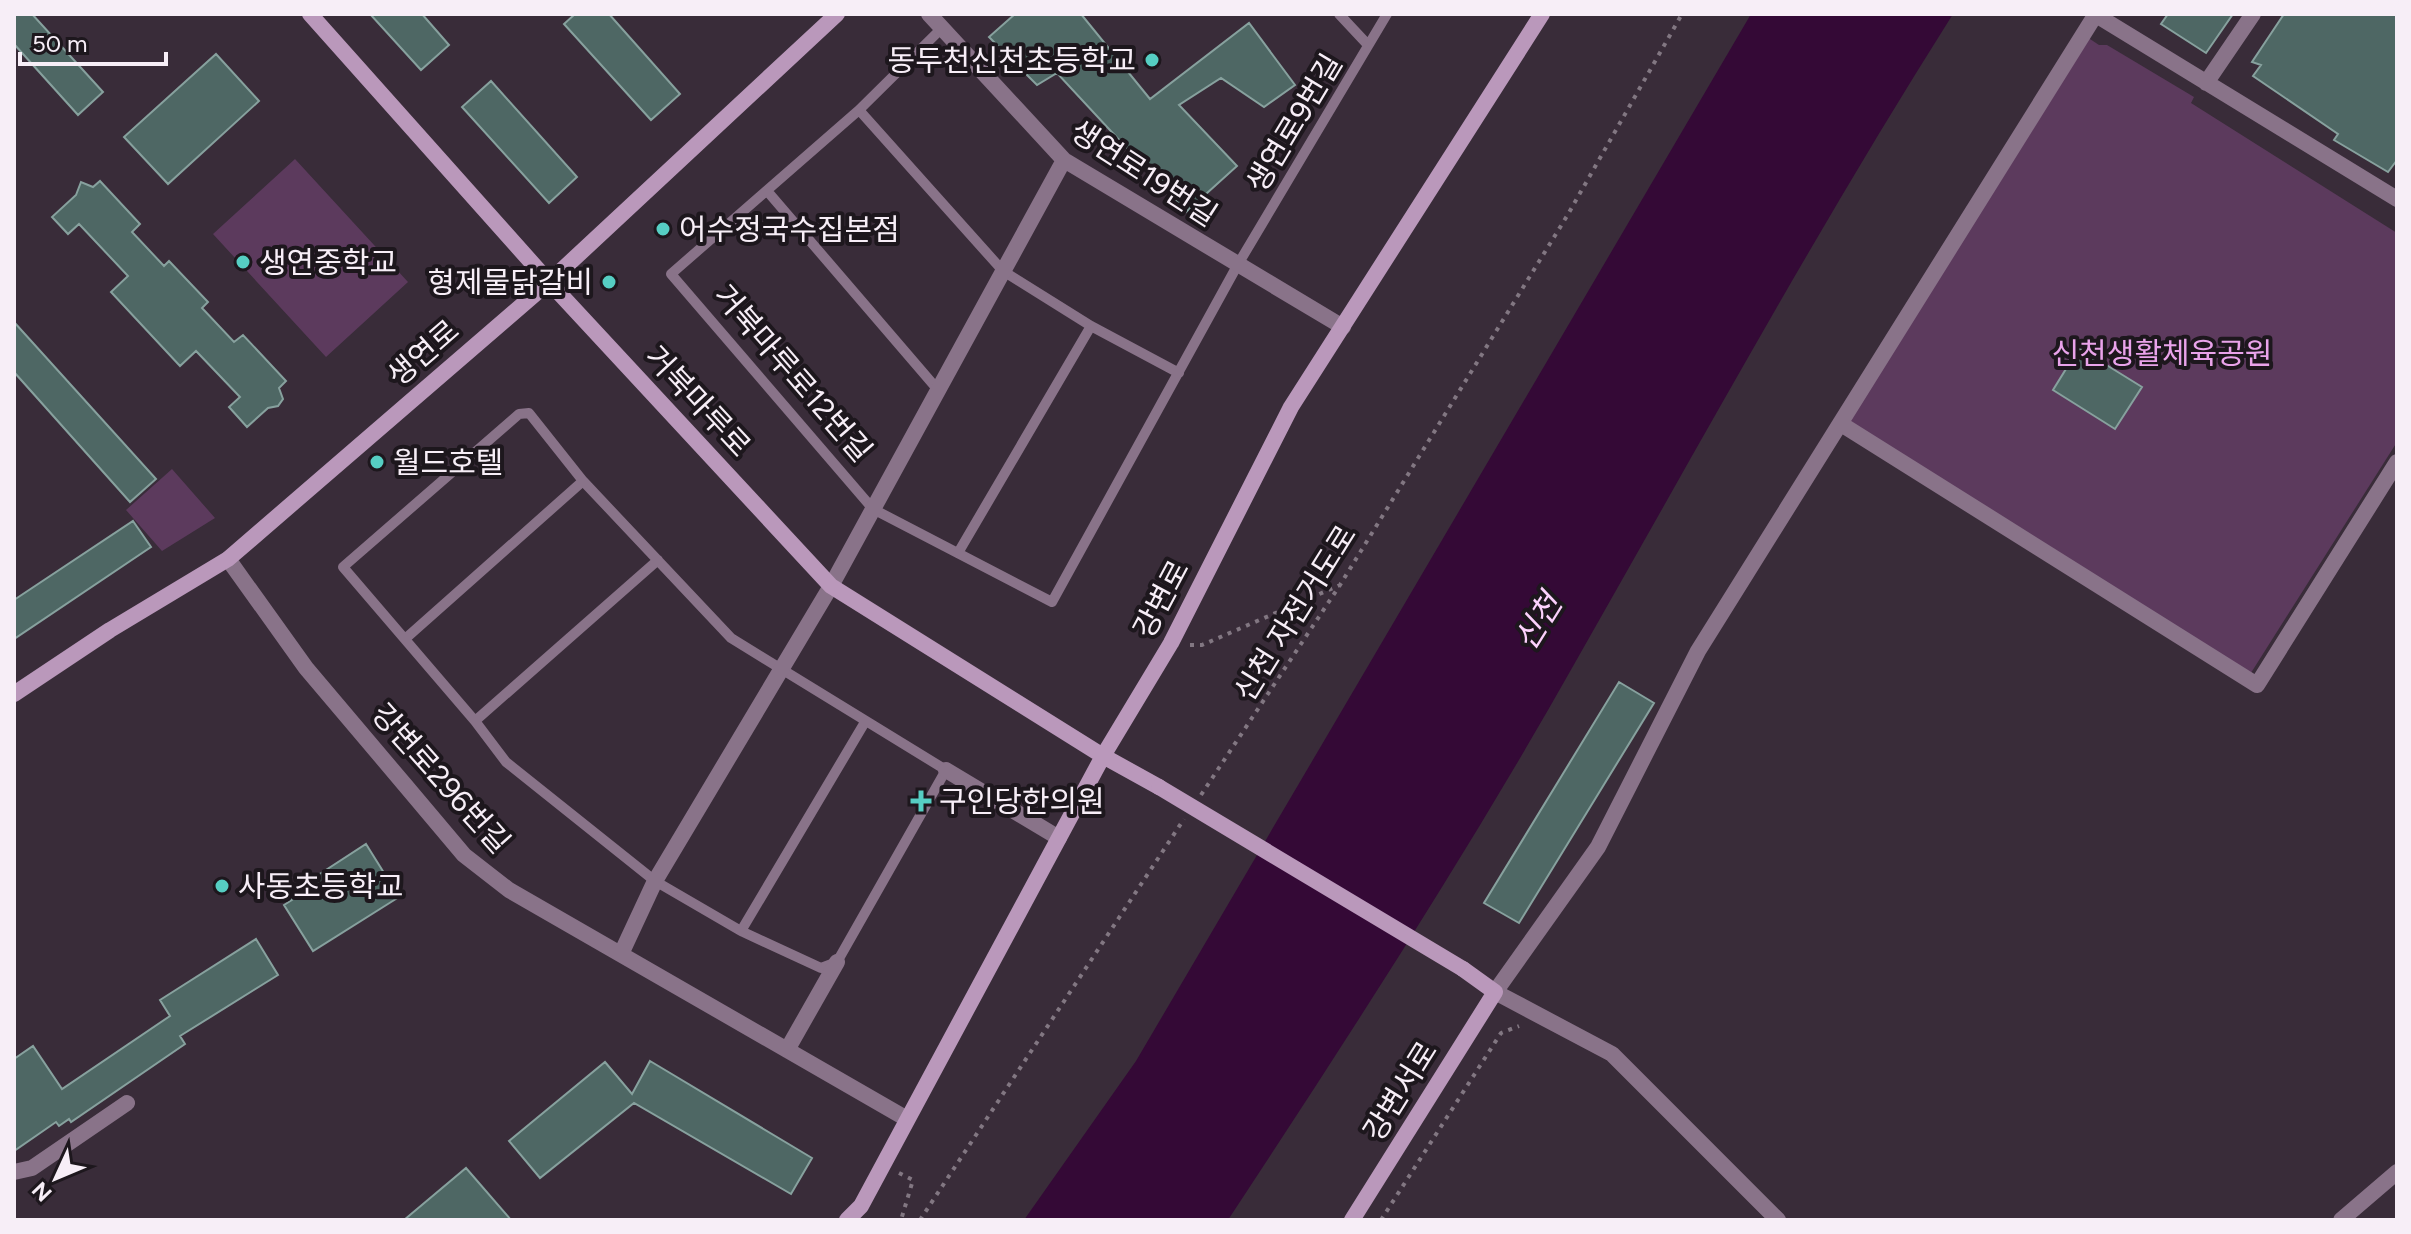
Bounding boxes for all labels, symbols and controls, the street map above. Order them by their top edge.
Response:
scale bar [20,16,166,66]
text: 50 m [32,29,88,58]
place label: 동두천신천초등학교 [888,42,1136,79]
street label: 생연로9번길 [1238,47,1350,199]
marker: 동두천신천초등학교 [1143,51,1161,69]
street label: 생연로19번길 [1064,112,1224,234]
place label: 어수정국수집본점 [679,211,900,248]
marker: 어수정국수집본점 [654,220,672,238]
place label: 생연중학교 [259,244,397,281]
marker: 생연중학교 [234,253,252,271]
place label: 형제물닭갈비 [427,264,593,301]
marker: 형제물닭갈비 [600,273,618,291]
street label: 거북마루로12번길 [706,277,880,469]
street label: 생연로 [380,312,466,394]
park label: 신천생활체육공원 [2052,335,2272,372]
street label: 거북마루로 [637,338,759,464]
place label: 월드호텔 [393,444,503,481]
marker: 월드호텔 [368,453,386,471]
street label: 신천 자전거도로 [1226,518,1364,708]
street label: 강변로 [1125,554,1197,644]
water label: 신천 [1506,584,1572,657]
street label: 강변로296번길 [364,695,518,861]
place label: 구인당한의원 [939,783,1105,820]
marker: 구인당한의원 [910,790,932,812]
place label: 사동초등학교 [238,868,404,905]
marker: 사동초등학교 [213,877,231,895]
street label: 강변서로 [1355,1034,1445,1148]
north arrow [16,1138,96,1218]
text: N [26,1176,58,1207]

